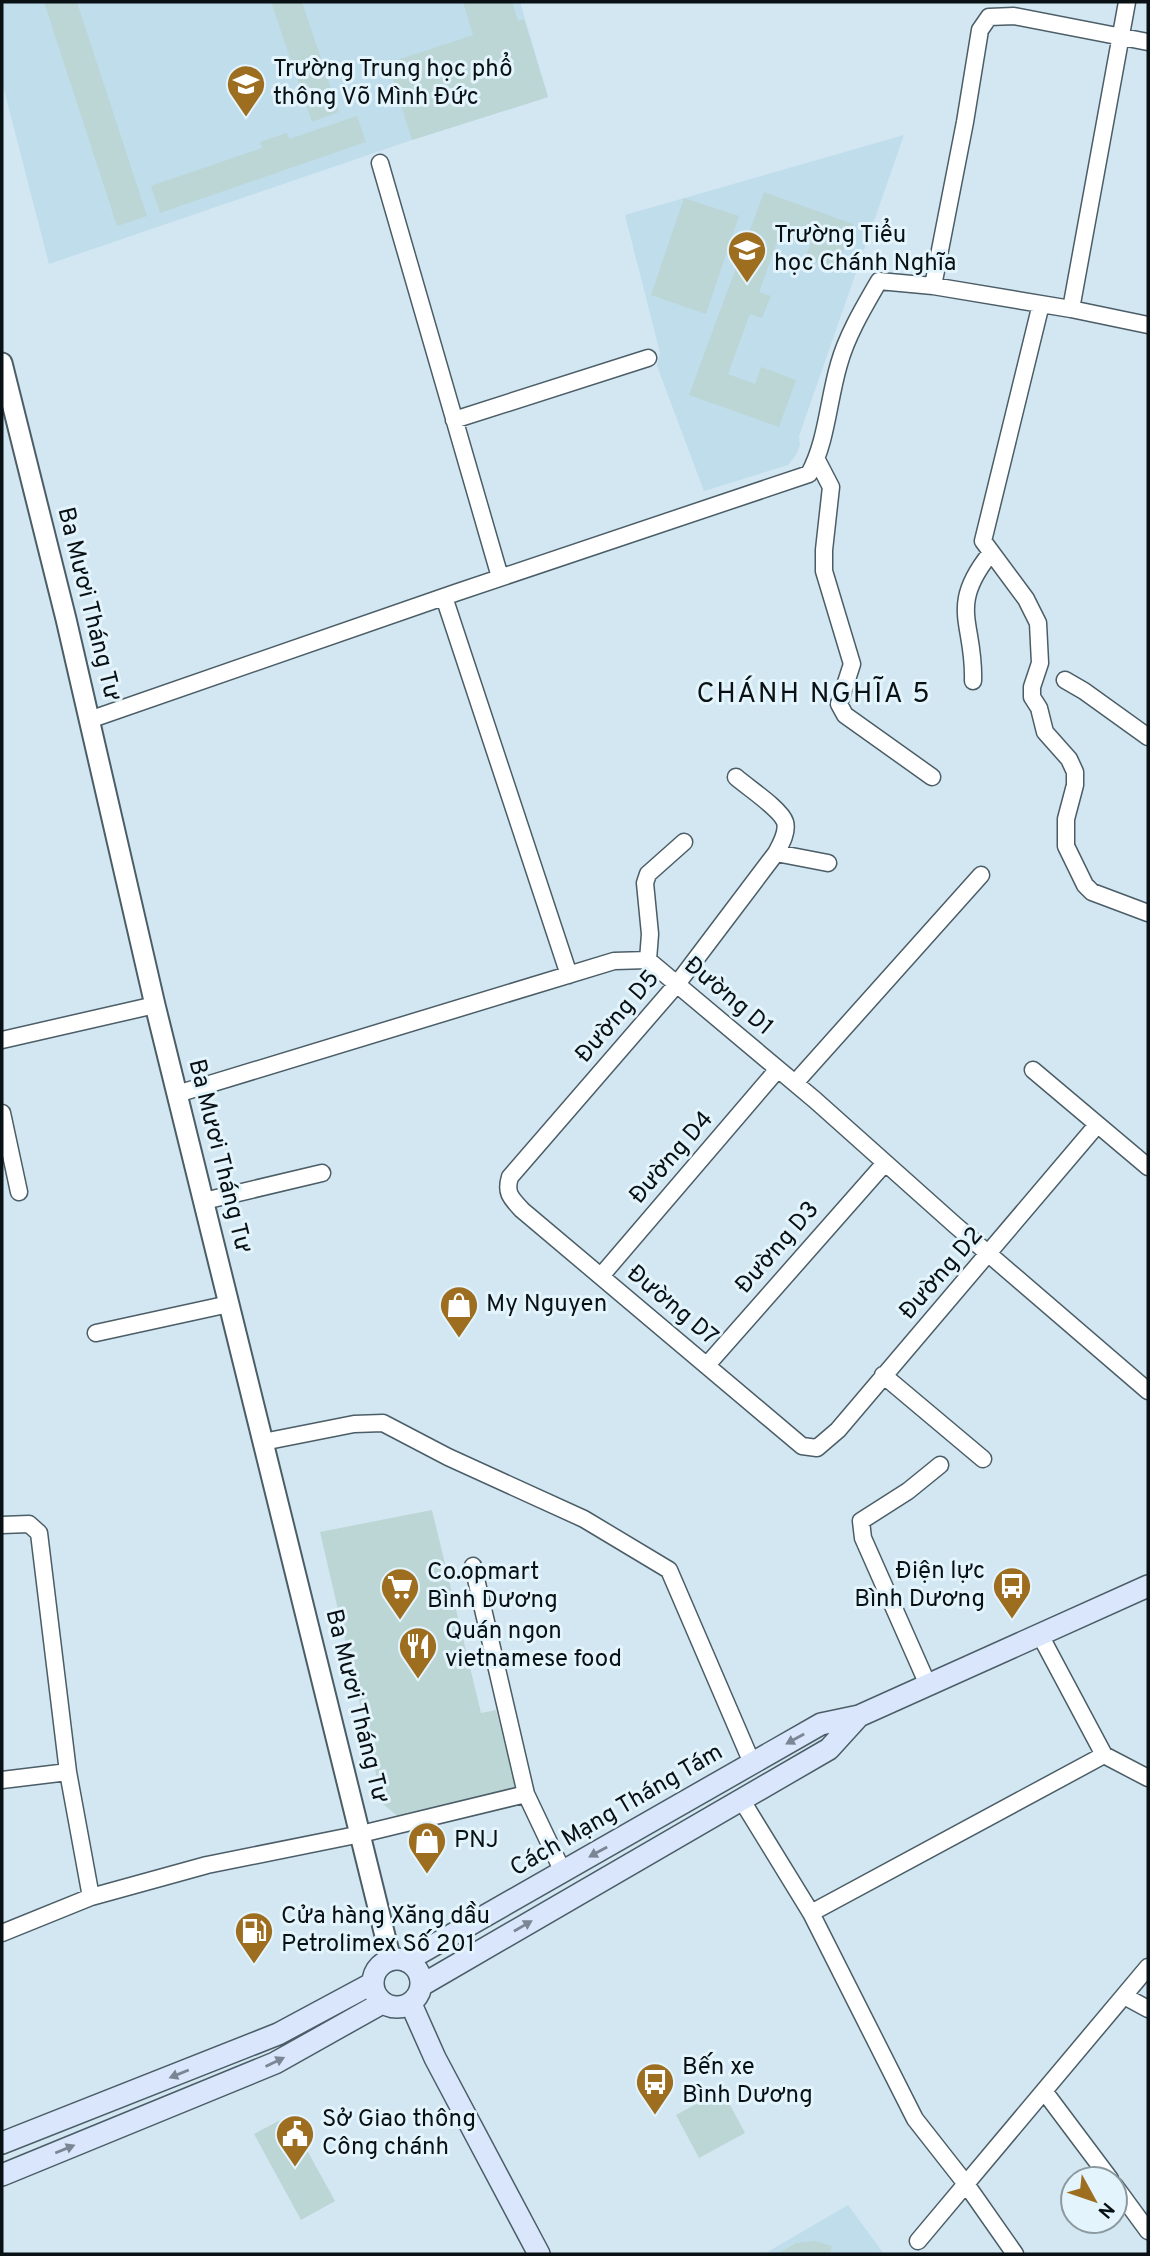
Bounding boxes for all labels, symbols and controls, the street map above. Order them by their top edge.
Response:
place label: Trường Trung học phổ thông Võ Mình Đức [273,52,513,113]
school or university icon: Trường Trung học phổ thông Võ Mình Đức [225,63,267,118]
place label: Trường Tiểu học Chánh Nghĩa [774,218,956,279]
school or university icon: Trường Tiểu học Chánh Nghĩa [726,229,768,284]
street label: Ba Mươi Tháng Tư [49,504,127,705]
district label: CHÁNH NGHĨA 5 [696,675,932,713]
street label: Đường D1 [677,951,779,1043]
street label: Đường D5 [570,964,666,1070]
street label: Ba Mươi Tháng Tư [180,1056,258,1257]
street label: Đường D4 [624,1105,720,1211]
street label: Đường D3 [730,1196,826,1300]
street label: Đường D2 [894,1222,990,1326]
street label: Đường D7 [620,1259,724,1353]
shop icon: My Nguyen [438,1284,480,1339]
place label: My Nguyen [486,1290,607,1320]
place label: Điện lực Bình Dương [854,1557,985,1615]
place label: Co.opmart Bình Dương [427,1558,558,1616]
bus stop icon: Điện lực Bình Dương [991,1565,1033,1620]
supermarket icon: Co.opmart Bình Dương [379,1566,421,1621]
street label: Ba Mươi Tháng Tư [317,1606,395,1807]
place label: Quán ngon vietnamese food [445,1617,622,1675]
restaurant icon: Quán ngon vietnamese food [397,1625,439,1680]
one-way arrow [786,1733,805,1745]
street label: Cách Mạng Tháng Tám [505,1738,729,1884]
shop icon: PNJ [406,1820,448,1875]
place label: PNJ [454,1826,499,1856]
one-way arrow [588,1846,608,1858]
place label: Cửa hàng Xăng dầu Petrolimex Số 201 [281,1901,490,1960]
fuel station icon: Cửa hàng Xăng dầu Petrolimex Số 201 [233,1910,275,1965]
one-way arrow [513,1920,533,1932]
place label: Bến xe Bình Dương [682,2052,813,2111]
one-way arrow [265,2056,285,2068]
bus stop icon: Bến xe Bình Dương [634,2061,676,2116]
one-way arrow [168,2068,189,2079]
place label: Sở Giao thông Công chánh [322,2105,476,2163]
public building icon: Sở Giao thông Công chánh [274,2113,316,2168]
one-way arrow [55,2143,75,2155]
north arrow [1059,2165,1129,2235]
text: N [1092,2197,1119,2223]

